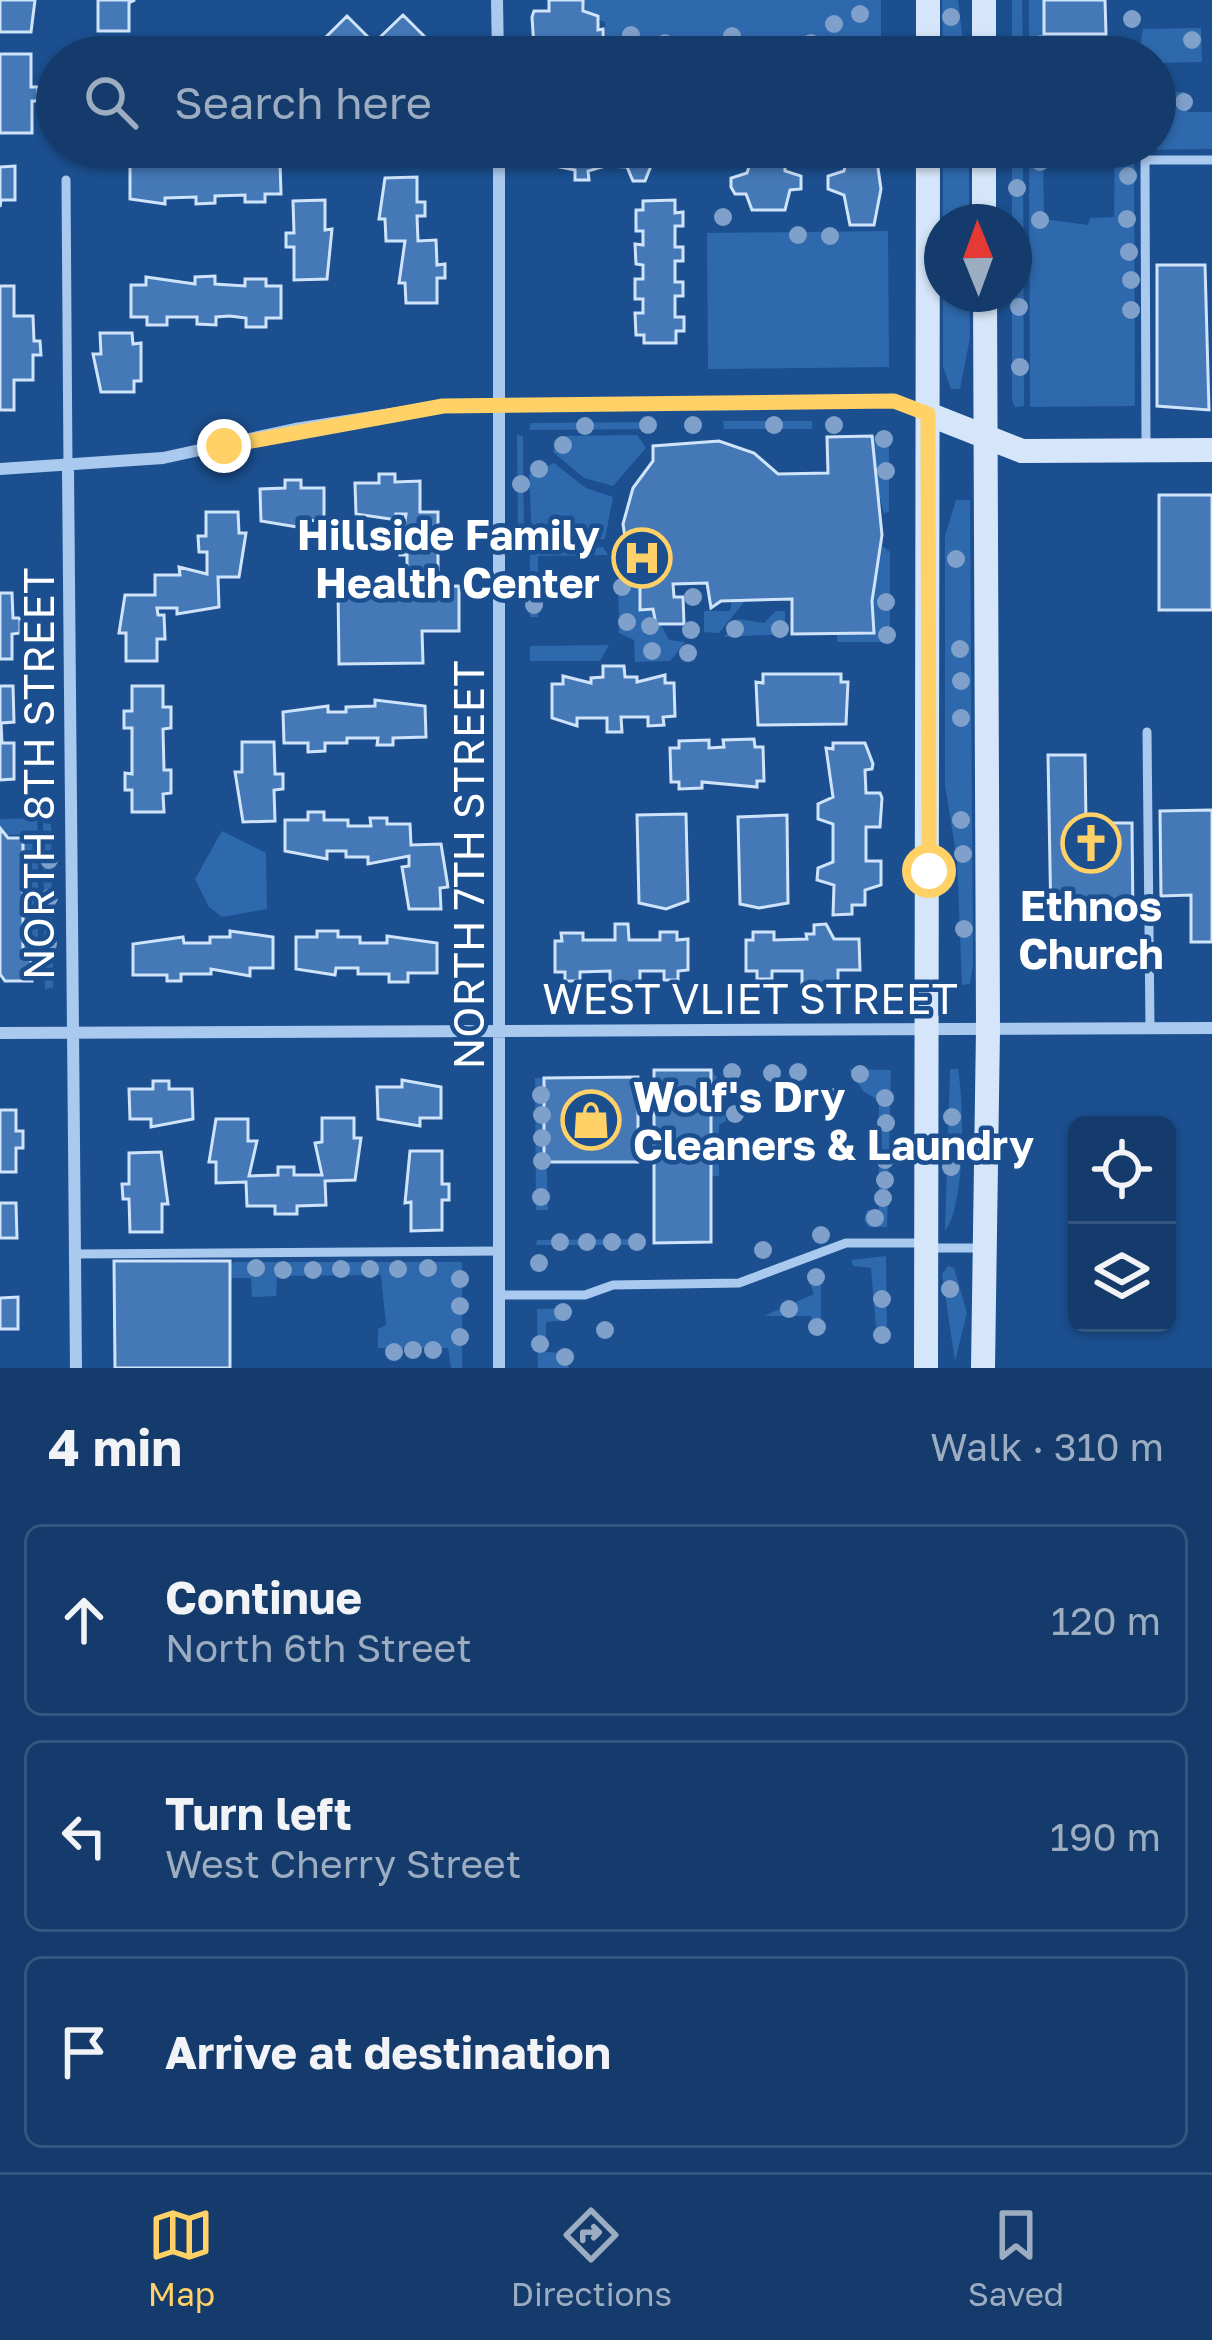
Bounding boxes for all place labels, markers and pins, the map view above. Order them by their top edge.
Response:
place label: Hillside Family Health Center [297,509,600,607]
hospital icon: Hillside Family Health Center [611,527,673,589]
church icon: Ethnos Church [1060,812,1122,874]
place label: Ethnos Church [1018,880,1164,978]
place label: Wolf's Dry Cleaners & Laundry [633,1071,1034,1169]
shop icon: Wolf's Dry Cleaners & Laundry [560,1089,622,1151]

